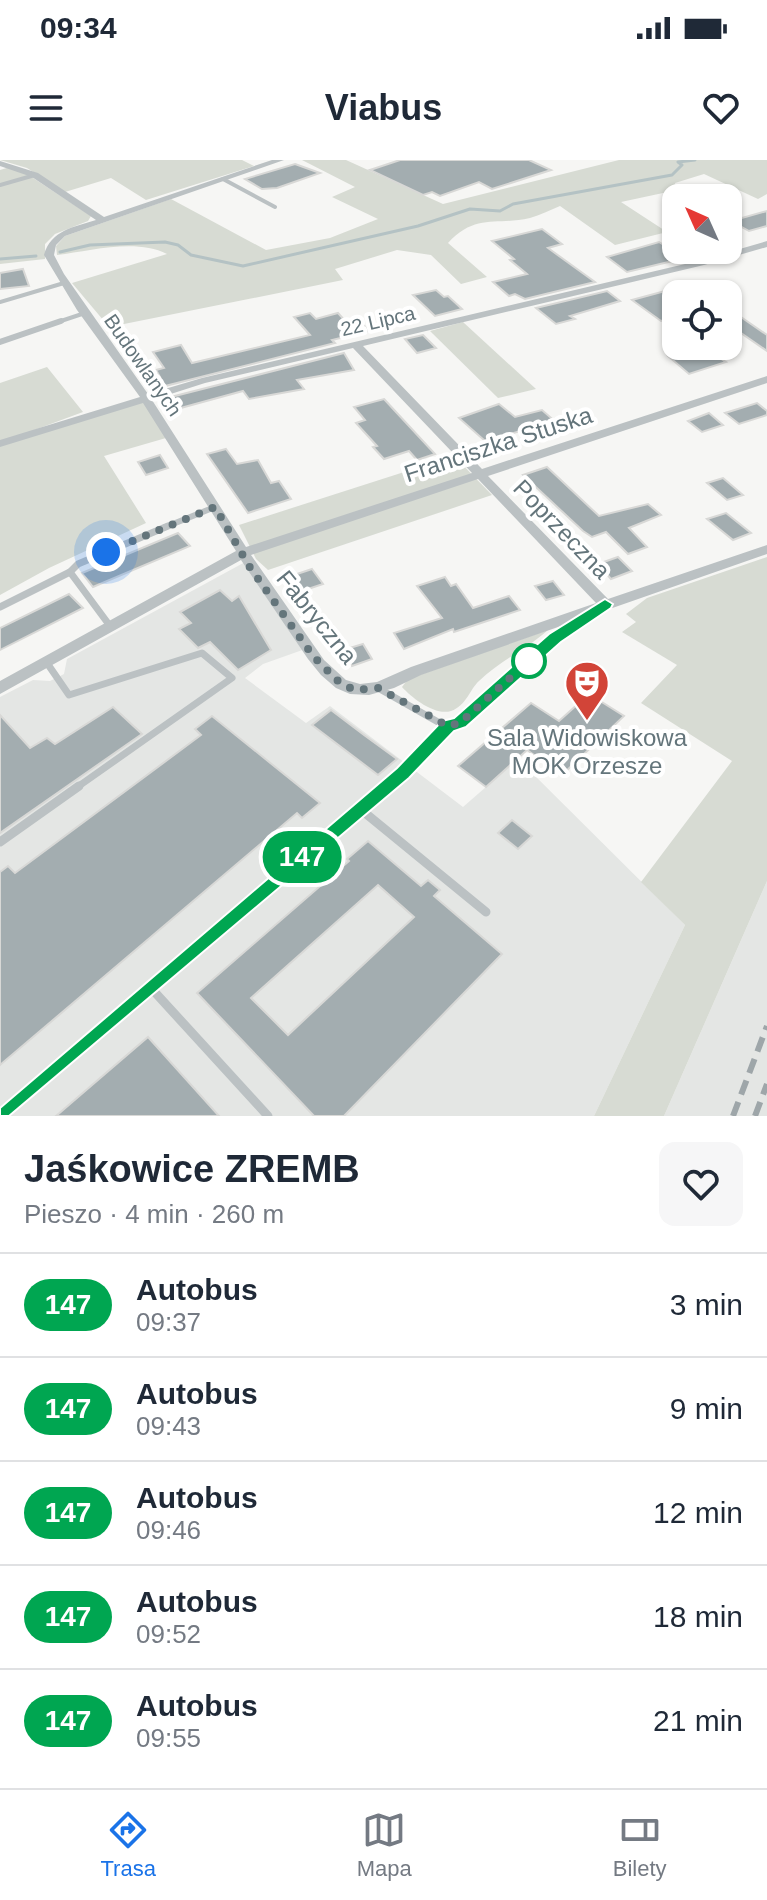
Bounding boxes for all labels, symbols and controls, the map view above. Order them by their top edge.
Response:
text: 09:34 [40,11,117,44]
icon: menu [24,86,68,130]
icon: heart [699,86,743,130]
text: Viabus [325,87,442,128]
north arrow [662,184,742,264]
map controls [662,184,742,360]
button: locate [662,280,742,360]
street label: 22 Lipca [339,302,418,340]
street label: Budowlanych [100,310,186,420]
street label: Franciszka Stuska [401,401,596,487]
street label: Poprzeczna [508,474,616,584]
your location [86,532,126,572]
street label: Fabryczna [271,565,363,670]
unlabelled marker [512,644,546,678]
theatre icon: Sala Widowiskowa MOK Orzesze [563,659,611,722]
place label: Sala Widowiskowa MOK Orzesze [487,724,688,779]
line badge: 147 [256,831,348,883]
text: 147 [279,841,325,872]
button: heart [659,1142,743,1226]
text: Jaśkowice ZREMB [24,1148,360,1190]
text: Pieszo · 4 min · 260 m [24,1199,284,1229]
text: Autobus [136,1273,258,1306]
text: 3 min [670,1288,743,1321]
text: 147 [45,1289,91,1320]
text: 09:37 [136,1307,201,1337]
text: Autobus [136,1377,258,1410]
text: 9 min [670,1392,743,1425]
text: 147 [45,1393,91,1424]
text: 09:43 [136,1411,201,1441]
text: Autobus [136,1481,258,1514]
text: 12 min [653,1496,743,1529]
text: 147 [45,1497,91,1528]
text: 09:46 [136,1515,201,1545]
text: Autobus [136,1585,258,1618]
text: 18 min [653,1600,743,1633]
text: 147 [45,1601,91,1632]
text: 09:52 [136,1619,201,1649]
text: Autobus [136,1689,258,1722]
text: 21 min [653,1704,743,1737]
text: 147 [45,1705,91,1736]
text: 09:55 [136,1723,201,1753]
tab: Trasa [100,1808,156,1882]
tab: Mapa [357,1808,412,1882]
tab: Bilety [613,1808,667,1882]

